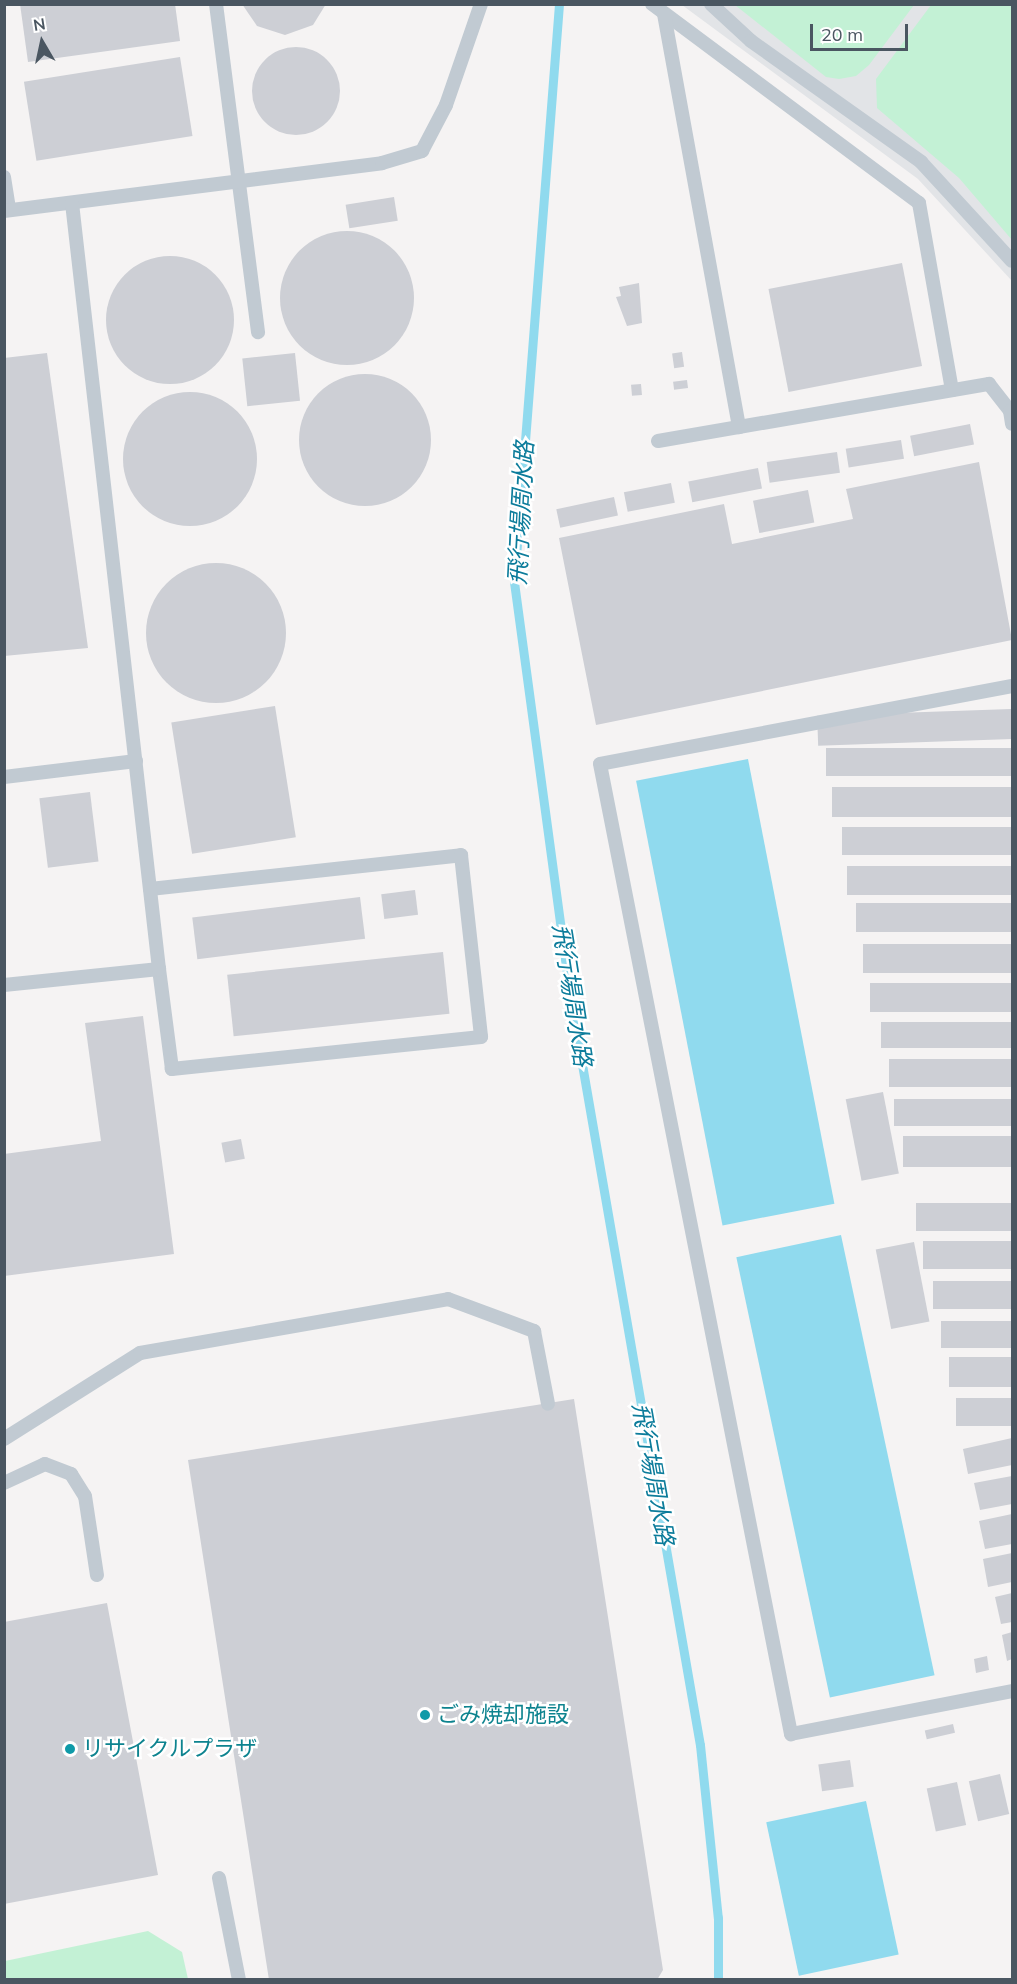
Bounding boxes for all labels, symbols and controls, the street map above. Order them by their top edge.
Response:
north arrow [12,12,72,72]
scale bar [813,12,910,50]
text: N [32,13,47,35]
text: 20 m [821,23,863,46]
water label: 飛行場周水路 [503,440,539,586]
water label: 飛行場周水路 [547,922,597,1068]
water label: 飛行場周水路 [626,1401,680,1547]
place label: ごみ焼却施設 [437,1702,569,1728]
marker: ごみ焼却施設 [418,1708,432,1722]
place label: リサイクルプラザ [82,1736,258,1762]
marker: リサイクルプラザ [63,1742,77,1756]

